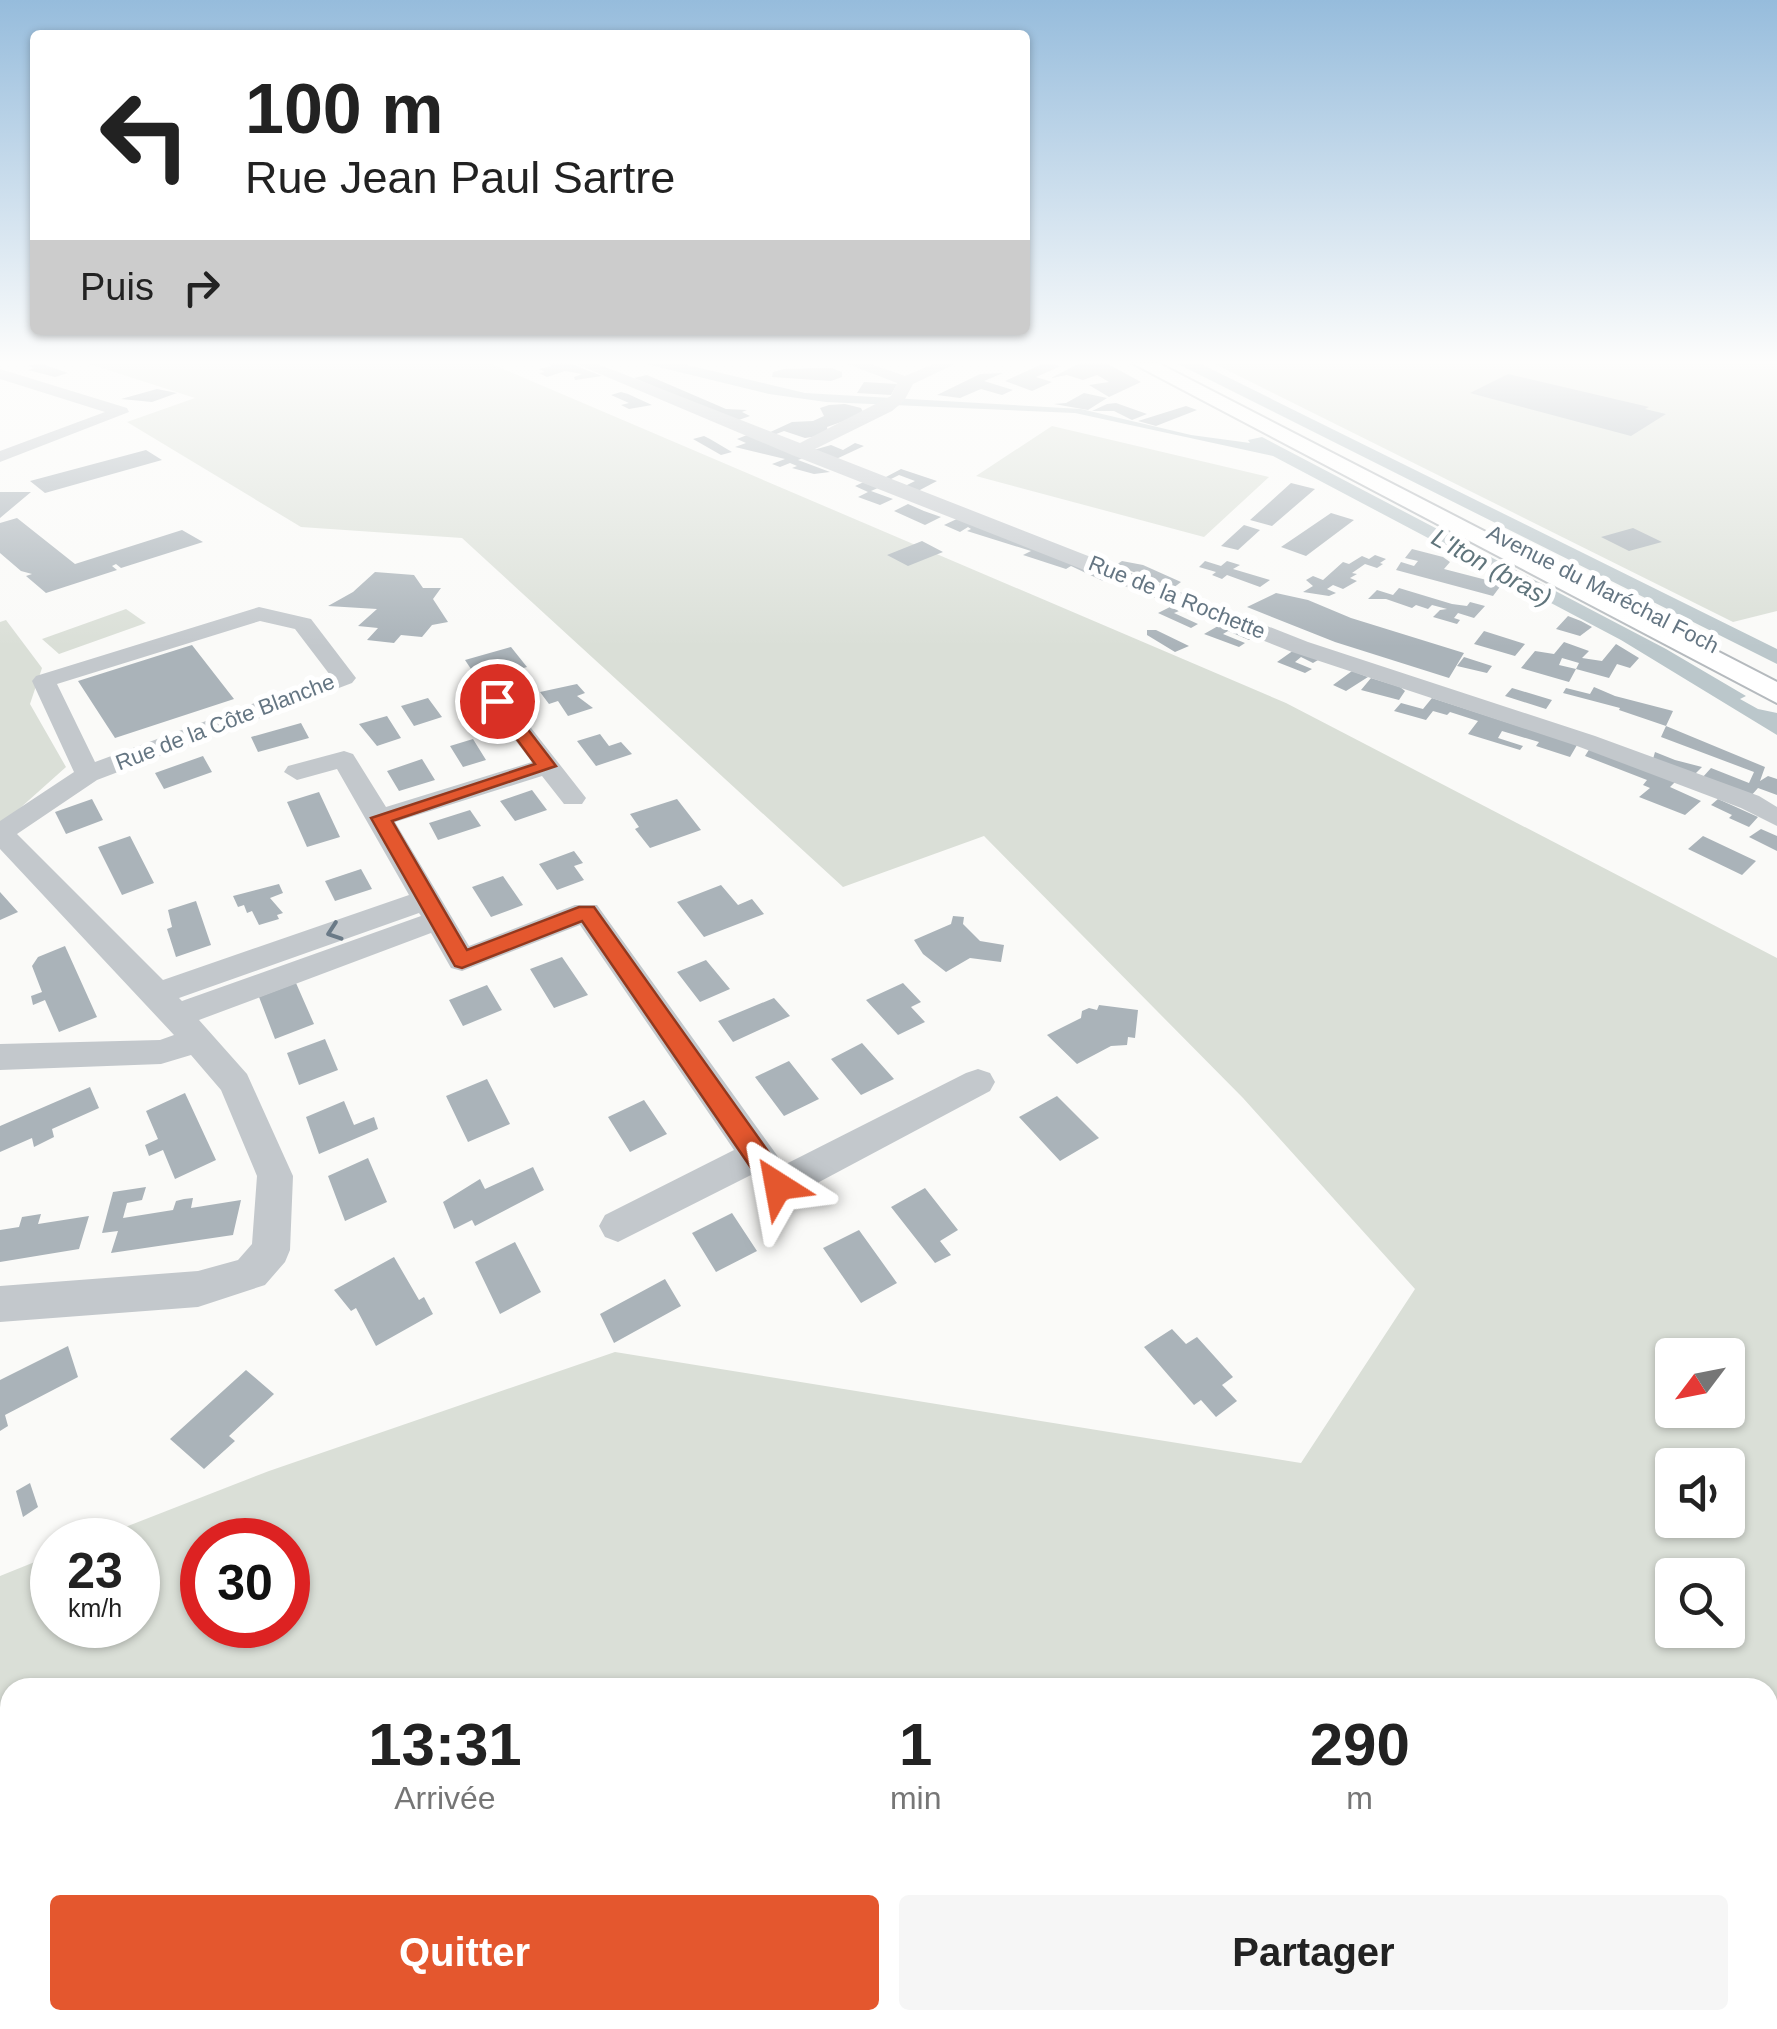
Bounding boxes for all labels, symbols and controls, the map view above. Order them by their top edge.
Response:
icon: left [80,70,210,200]
text: 100 m [245,70,443,148]
text: Rue Jean Paul Sartre [245,152,675,203]
icon: right [174,260,229,315]
text: Puis [80,266,154,308]
street label: Avenue du Maréchal Foch [1483,520,1723,658]
water label: L'Iton (bras) [1427,523,1557,611]
street label: Rue de la Rochette [1085,550,1269,644]
pin [455,659,540,744]
street label: Rue de la Côte Blanche [112,669,338,775]
icon: arrive [470,674,525,729]
one-way arrow [327,921,344,941]
position arrow [726,1134,830,1238]
north arrow [1655,1338,1745,1428]
map controls [1655,1338,1745,1648]
button: sound [1655,1448,1745,1538]
speed limit sign: 30 [180,1518,310,1648]
text: 23 [67,1543,123,1599]
button: search [1655,1558,1745,1648]
text: km/h [68,1594,122,1622]
text: 13:31 [368,1711,522,1778]
text: 1 [899,1711,932,1778]
text: 290 [1310,1711,1410,1778]
text: Arrivée [394,1780,496,1816]
text: min [890,1780,941,1816]
text: m [1346,1780,1373,1816]
button: Quitter [50,1895,879,2010]
button: Partager [899,1895,1728,2010]

